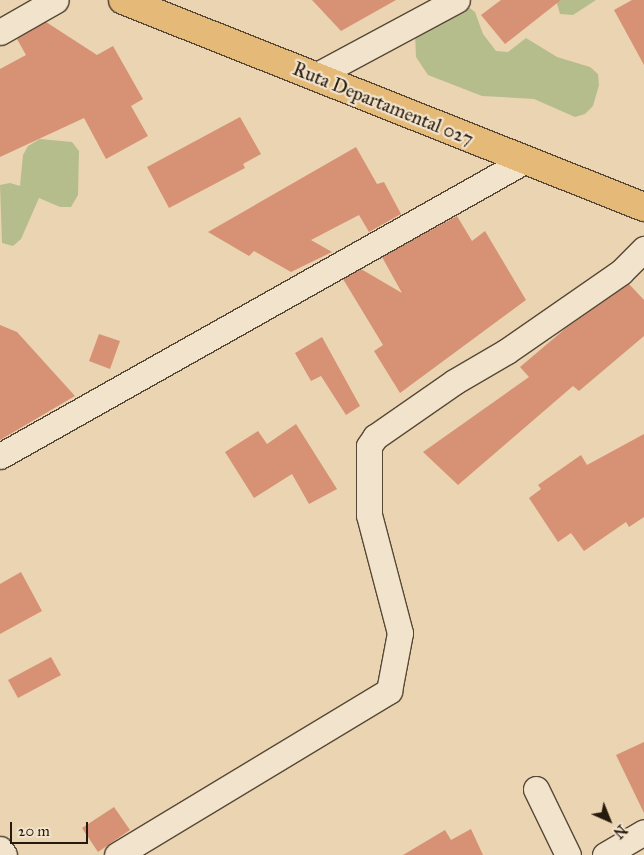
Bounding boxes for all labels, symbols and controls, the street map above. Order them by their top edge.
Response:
street label: Ruta Departamental 027 [289,57,477,151]
north arrow [584,795,634,845]
scale bar [12,812,90,844]
text: N [610,821,630,841]
text: 20 m [18,822,50,840]

